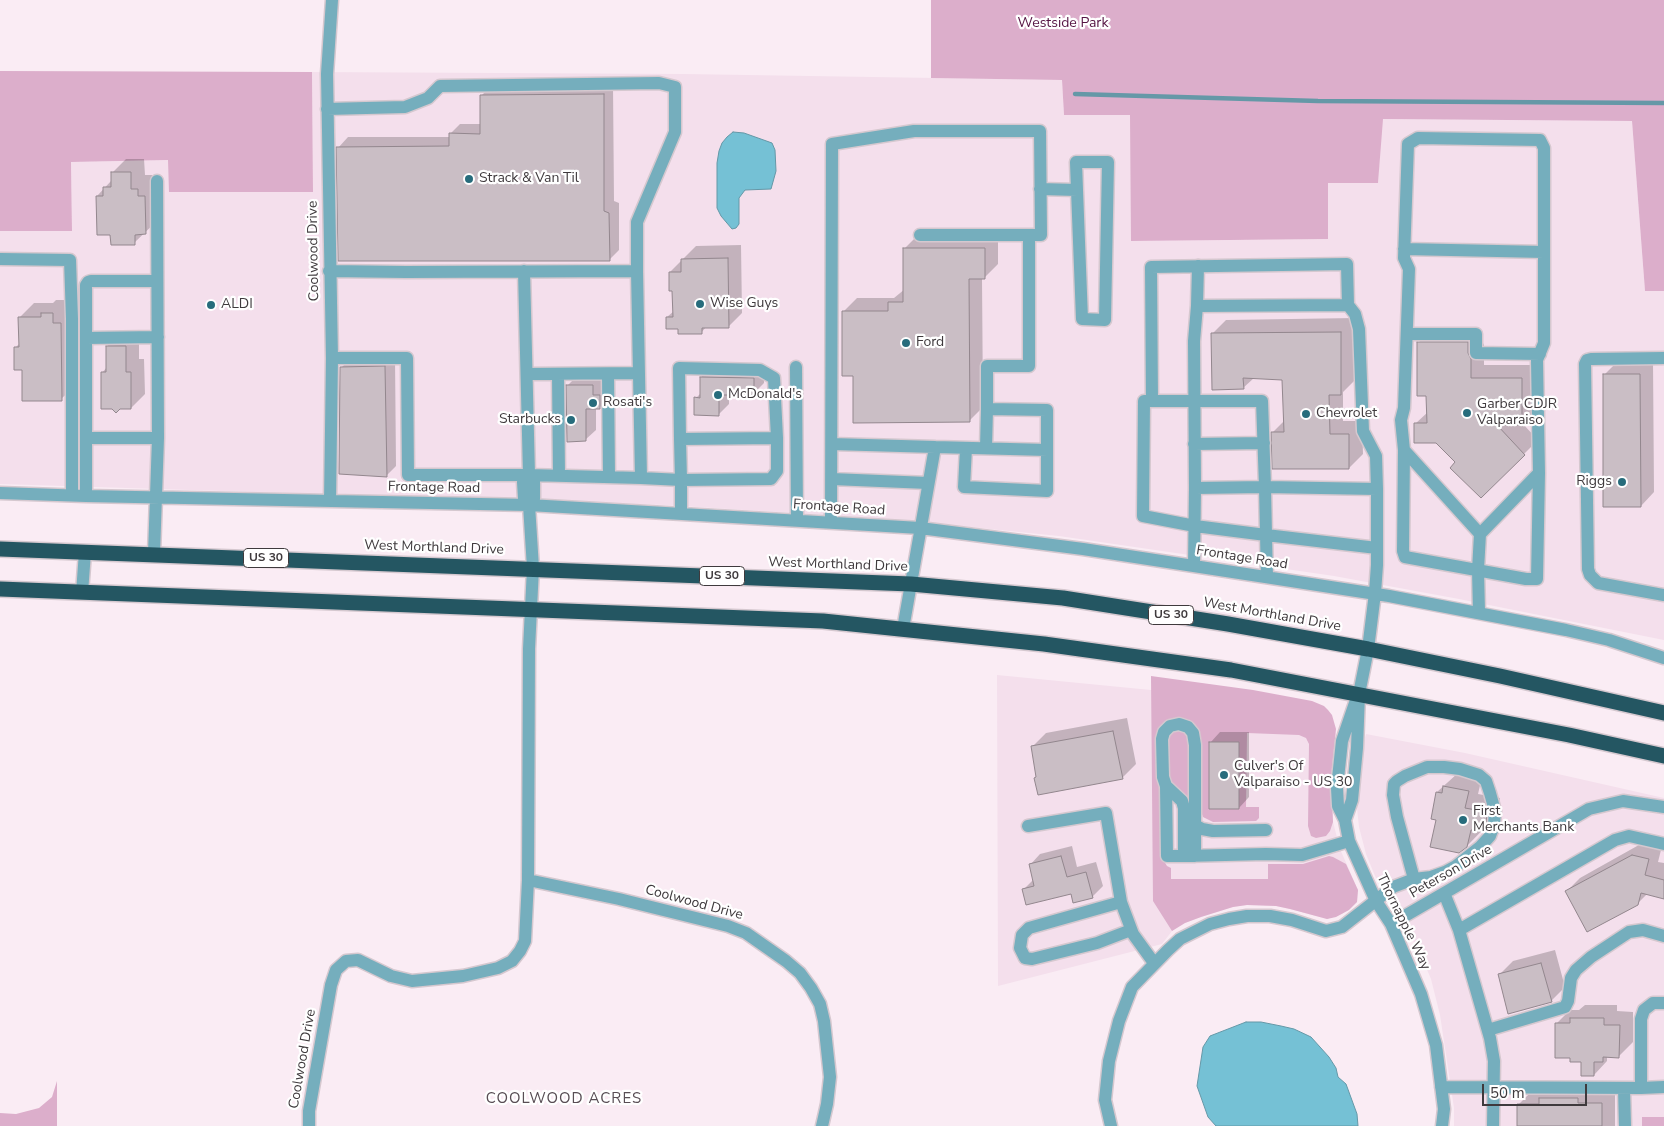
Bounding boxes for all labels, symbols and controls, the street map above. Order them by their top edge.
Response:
park label: Westside Park [1018,16,1108,32]
place label: Strack & Van Til [479,171,579,187]
marker: Strack & Van Til [463,173,475,185]
street label: Coolwood Drive [305,201,323,301]
place label: Wise Guys [710,296,778,312]
place label: ALDI [221,297,253,313]
marker: Wise Guys [694,298,706,310]
marker: ALDI [205,299,217,311]
place label: Ford [916,335,944,351]
marker: Ford [900,337,912,349]
place label: McDonald's [728,387,802,403]
marker: McDonald's [712,389,724,401]
place label: Rosati's [603,395,652,411]
marker: Rosati's [587,397,599,409]
place label: Garber CDJR Valparaiso [1477,397,1557,430]
place label: Chevrolet [1316,406,1377,422]
marker: Garber CDJR Valparaiso [1461,407,1473,419]
marker: Chevrolet [1300,408,1312,420]
place label: Starbucks [499,412,561,428]
marker: Starbucks [565,414,577,426]
place label: Riggs [1576,474,1612,490]
marker: Riggs [1616,476,1628,488]
street label: Frontage Road [388,479,480,497]
street label: Frontage Road [792,496,886,520]
street label: West Morthland Drive [364,537,504,559]
street label: Frontage Road [1195,542,1289,574]
road number: US 30 [244,548,288,568]
street label: West Morthland Drive [768,554,908,576]
road number: US 30 [700,566,744,586]
street label: West Morthland Drive [1202,595,1342,635]
road number: US 30 [1148,606,1194,624]
place label: Culver's Of Valparaiso - US 30 [1234,759,1352,792]
marker: Culver's Of Valparaiso - US 30 [1218,769,1230,781]
place label: First Merchants Bank [1473,804,1574,836]
marker: First Merchants Bank [1457,814,1469,826]
street label: Peterson Drive [1407,842,1495,902]
street label: Thornapple Way [1372,871,1434,973]
street label: Coolwood Drive [643,882,745,924]
street label: Coolwood Drive [286,1008,320,1110]
scale bar [1484,1074,1589,1106]
text: 50 m [1490,1083,1525,1103]
district label: COOLWOOD ACRES [484,1090,644,1108]

